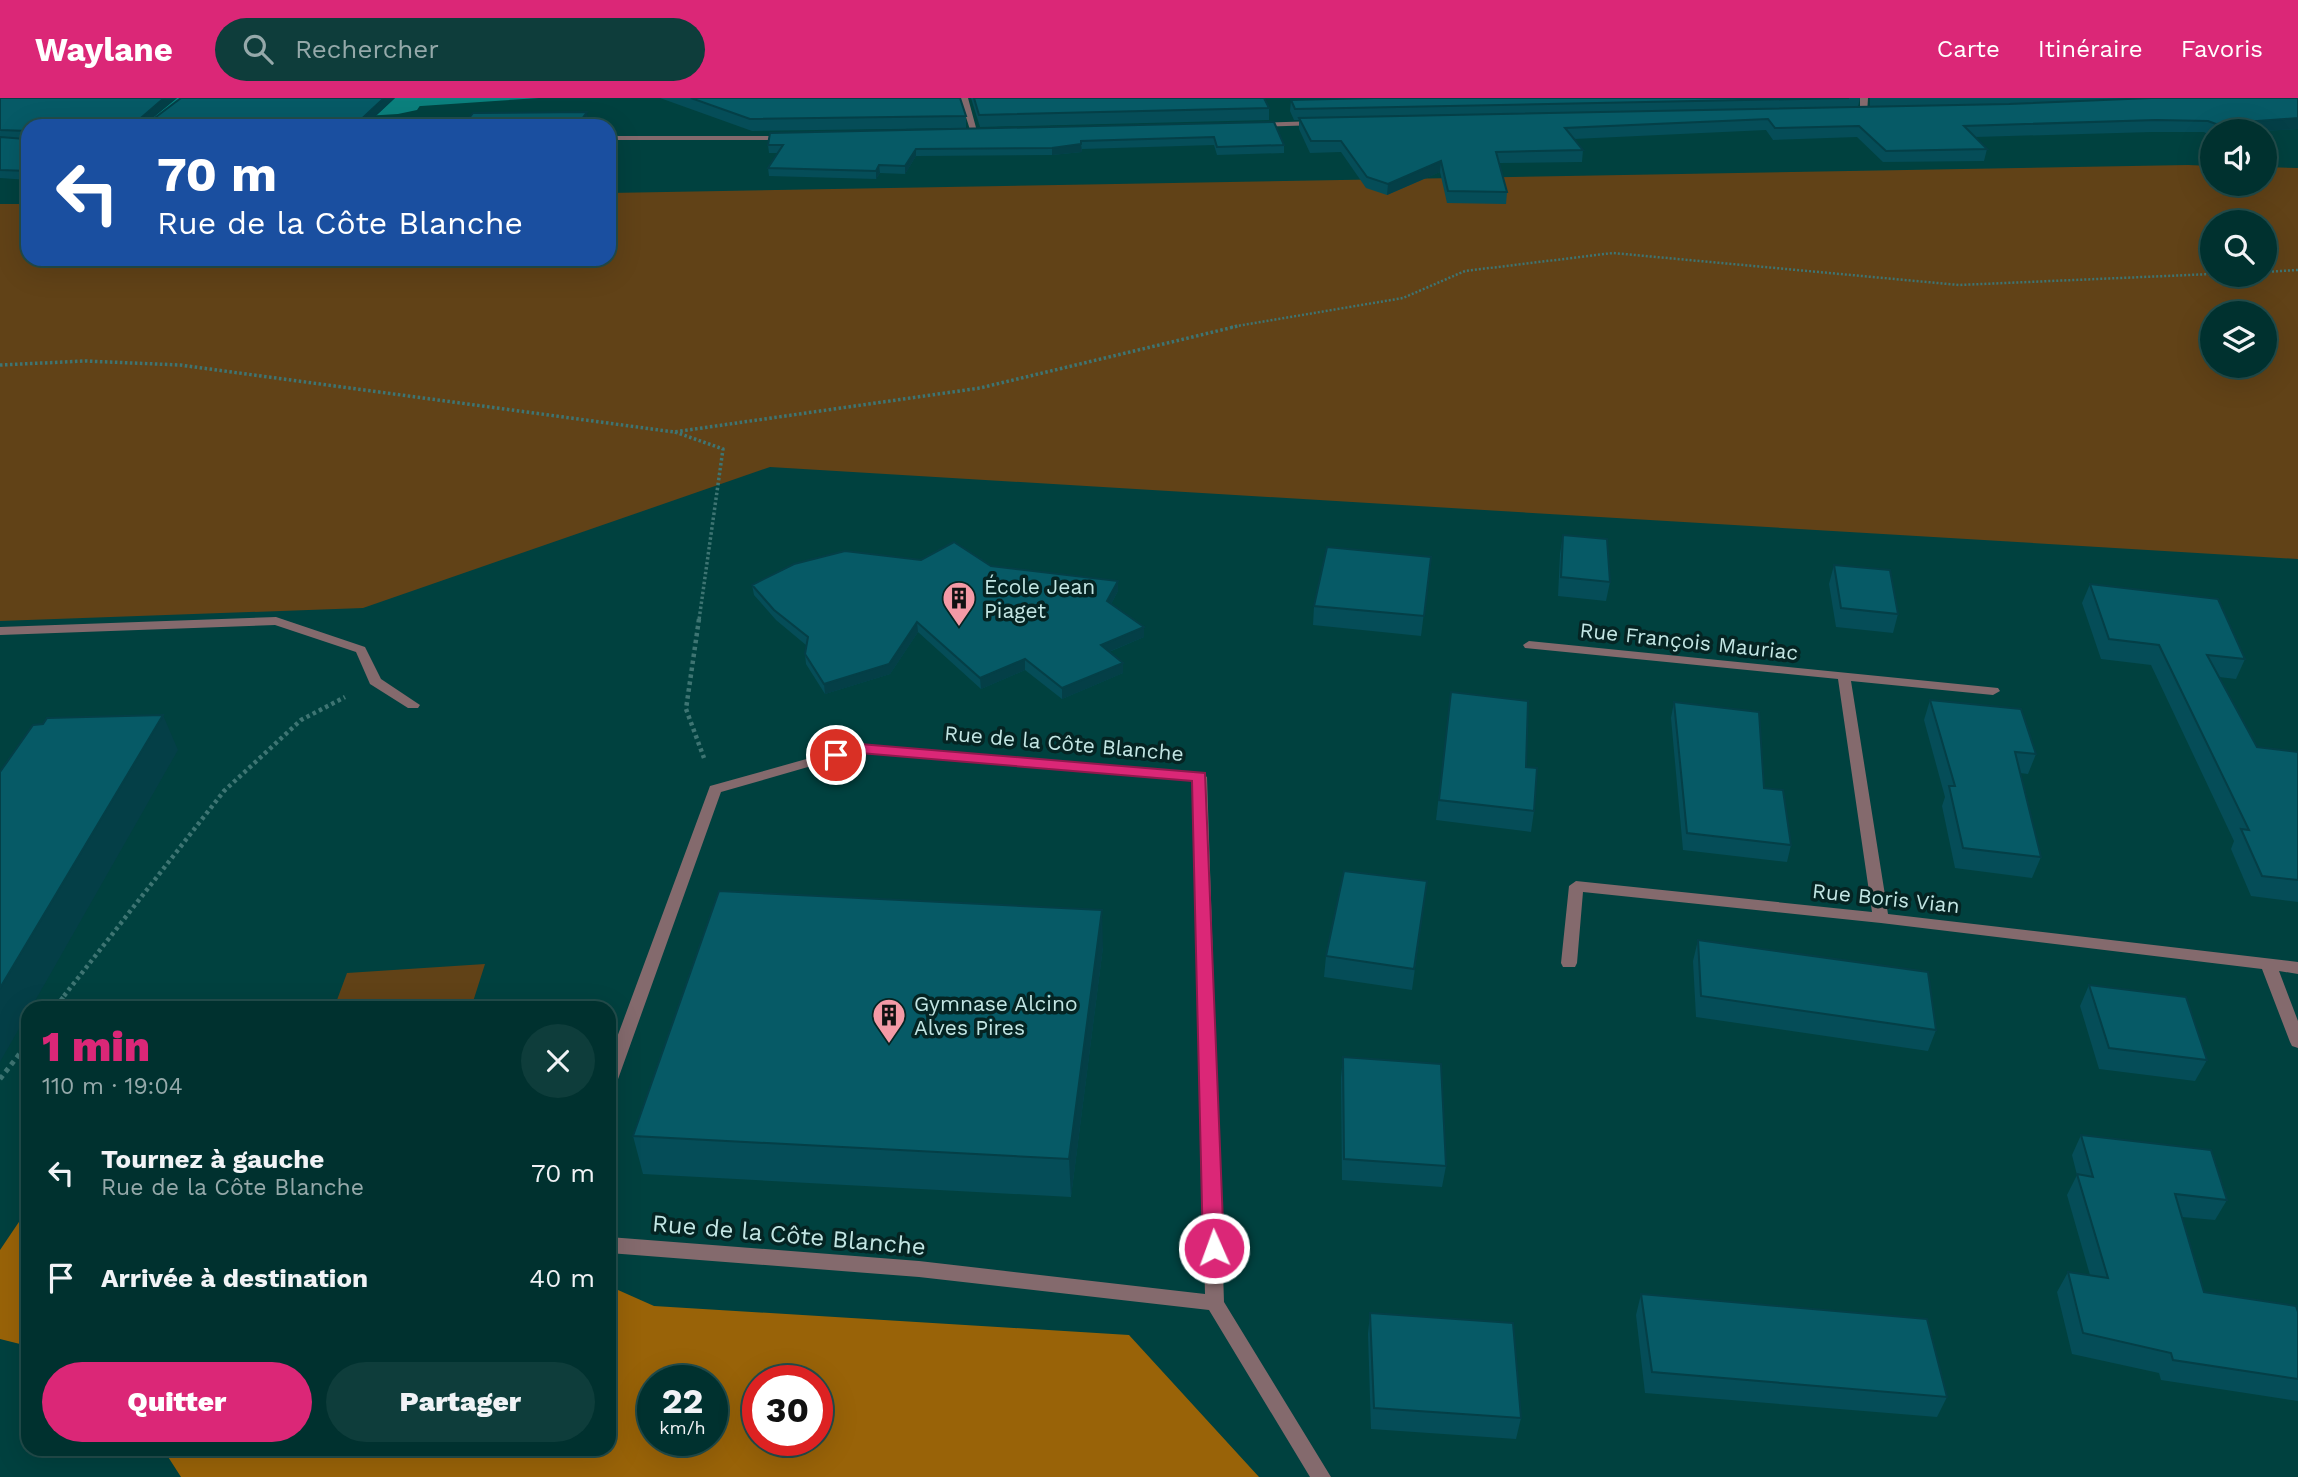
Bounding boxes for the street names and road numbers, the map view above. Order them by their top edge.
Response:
street label: Rue François Mauriac [1578,617,1800,665]
street label: Rue de la Côte Blanche [943,720,1185,766]
street label: Rue Boris Vian [1811,878,1961,918]
street label: Rue de la Côte Blanche [651,1209,927,1261]

